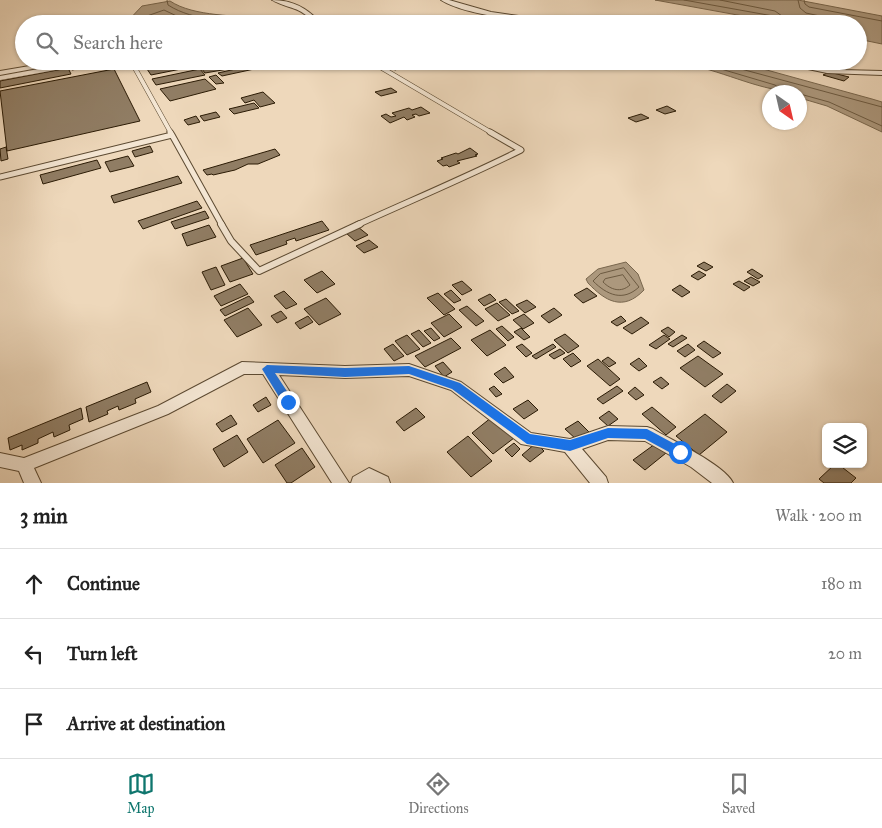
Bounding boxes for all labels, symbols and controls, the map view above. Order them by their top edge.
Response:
search box [15,15,867,70]
icon: search [33,29,61,57]
text: Search here [73,31,163,54]
north arrow [762,85,807,130]
route end [277,391,300,414]
map controls [822,423,867,468]
button: layers [822,423,867,468]
route start [669,441,692,464]
text: 3 min [20,503,68,529]
text: Walk · 200 m [775,506,862,525]
icon: ahead [20,570,48,598]
text: Continue [67,572,140,595]
text: 180 m [821,574,862,593]
icon: left [20,640,48,668]
text: Turn left [67,642,137,665]
text: 20 m [828,644,862,663]
icon: arrive [20,710,48,738]
text: Arrive at destination [67,712,225,735]
tab: Map [127,770,155,817]
tab: Directions [408,770,469,817]
tab: Saved [722,770,755,817]

